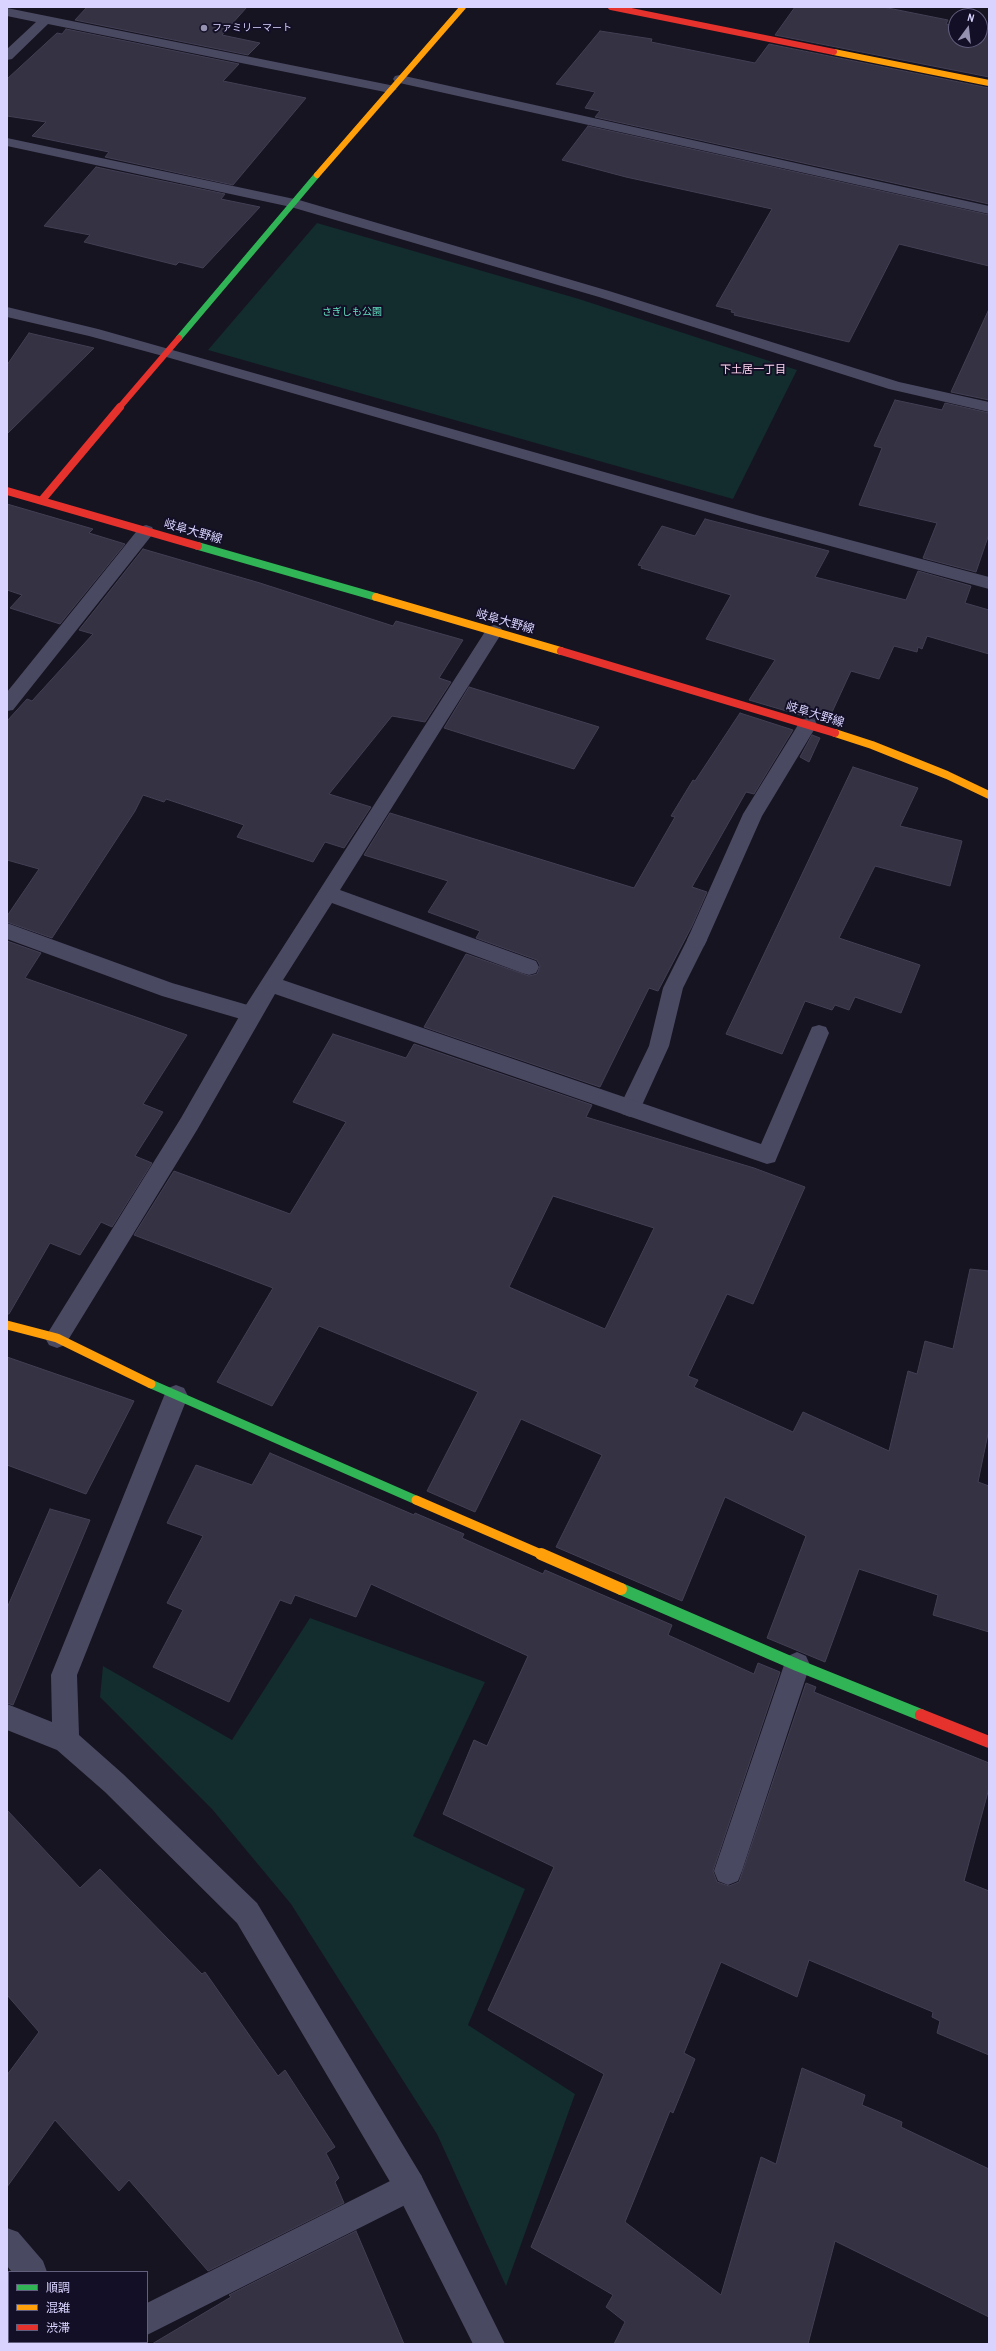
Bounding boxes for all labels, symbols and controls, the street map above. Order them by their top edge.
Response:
north arrow [948,8,988,48]
text: N [966,10,976,25]
place label: ファミリーマート [212,22,292,34]
marker: ファミリーマート [199,23,209,33]
park label: さぎしも公園 [322,306,382,318]
district label: 下土居一丁目 [720,363,786,377]
street label: 岐阜大野線 [162,517,224,547]
street label: 岐阜大野線 [474,607,536,637]
street label: 岐阜大野線 [784,699,846,731]
legend [8,2271,148,2343]
text: 順調 [46,2280,70,2296]
text: 混雑 [46,2300,70,2316]
text: 渋滞 [46,2320,70,2336]

